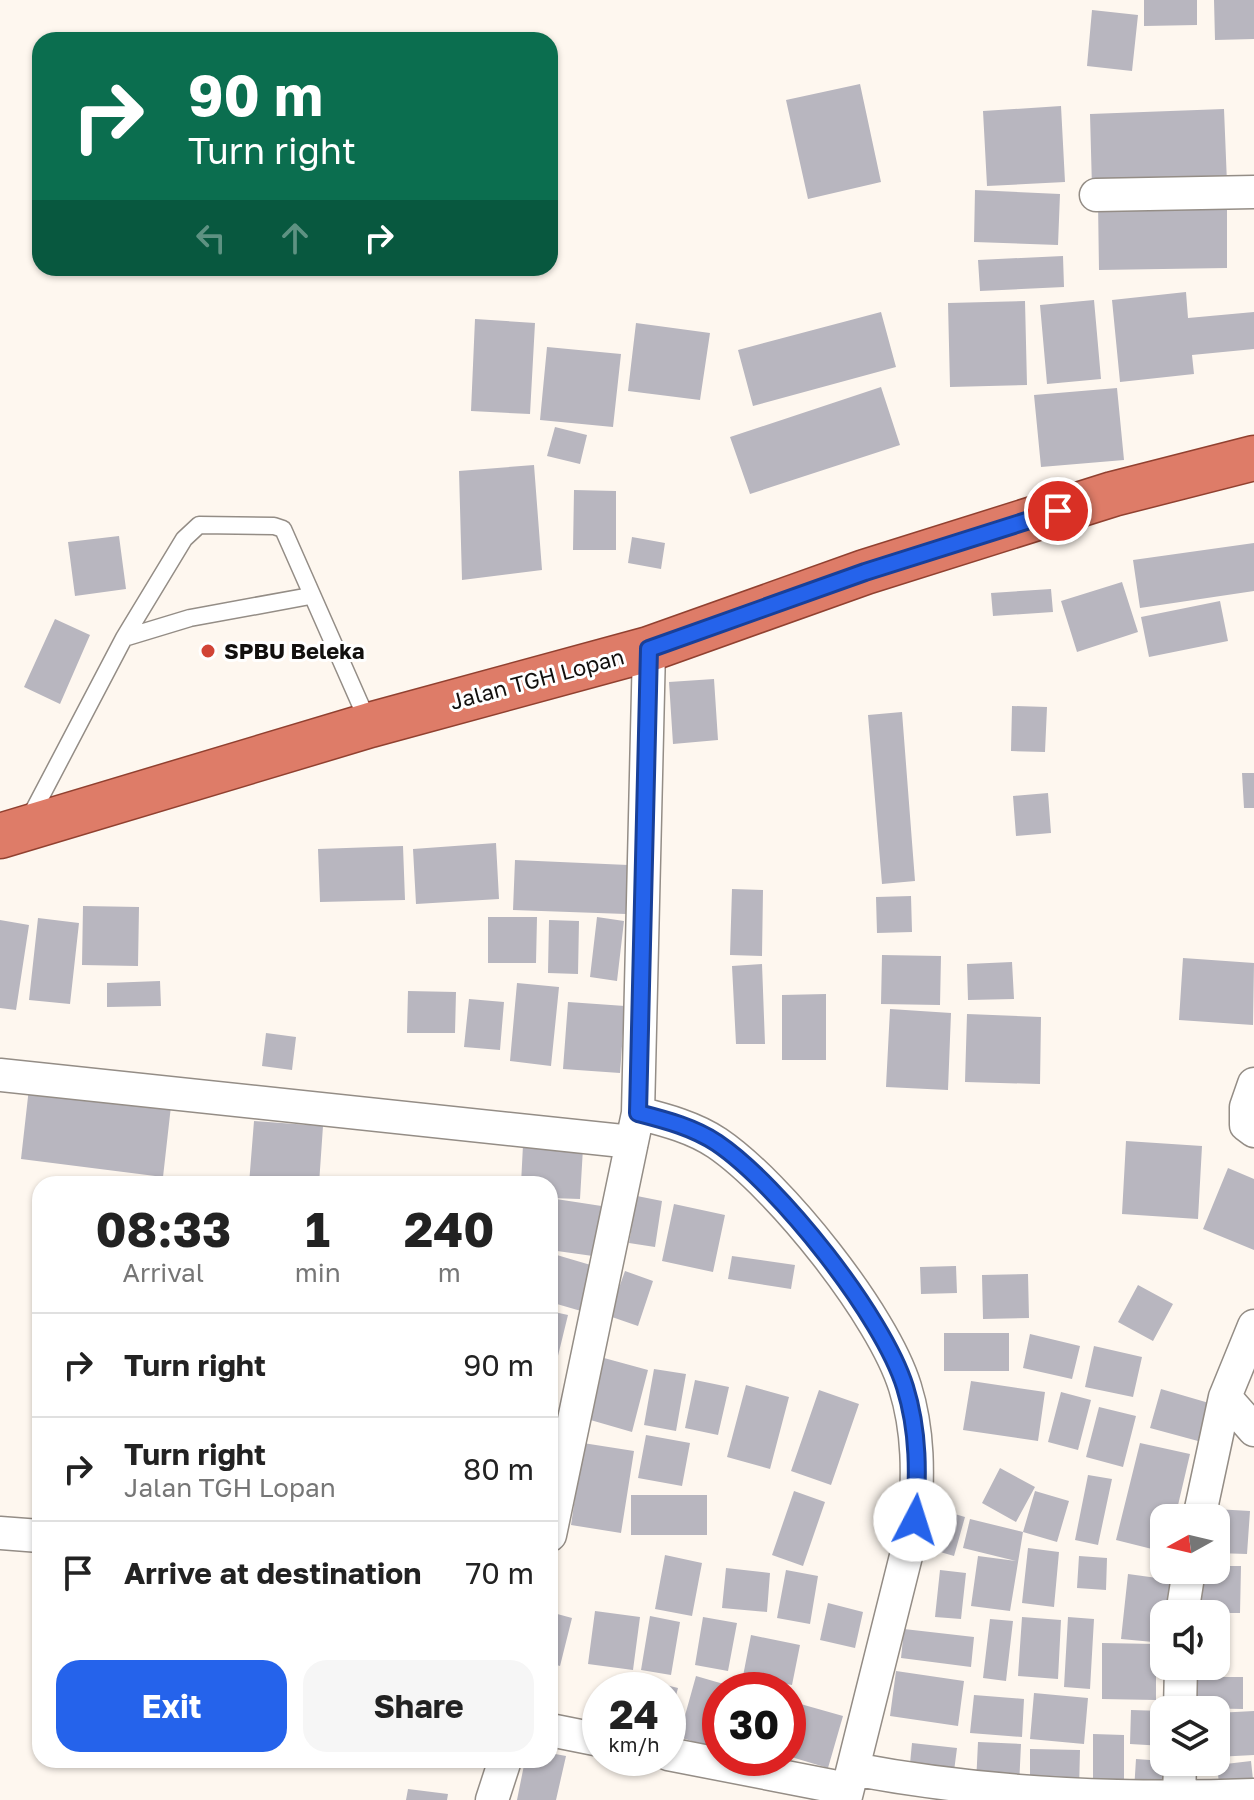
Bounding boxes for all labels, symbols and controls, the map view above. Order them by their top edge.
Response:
text: 90 m [188,61,323,128]
icon: right [56,64,160,168]
text: Turn right [188,129,356,172]
icon: left [189,216,233,260]
icon: ahead [273,216,317,260]
icon: right [357,216,401,260]
pin [1024,477,1092,545]
icon: arrive [1036,489,1080,533]
place label: SPBU Beleka [224,637,365,664]
marker: SPBU Beleka [199,642,217,660]
street label: Jalan TGH Lopan [447,642,627,715]
text: 08:33 [95,1200,231,1258]
text: 1 [305,1200,330,1258]
text: 240 [404,1200,495,1258]
text: Arrival [123,1257,204,1288]
text: min [295,1257,341,1288]
text: m [438,1257,461,1288]
icon: right [56,1343,100,1387]
text: Turn right [124,1347,266,1383]
text: 90 m [463,1347,534,1383]
text: Turn right [124,1436,266,1472]
icon: right [56,1447,100,1491]
text: 80 m [463,1451,534,1487]
text: Jalan TGH Lopan [124,1472,336,1503]
position arrow [873,1478,957,1562]
north arrow [1150,1504,1230,1584]
map controls [1150,1504,1230,1776]
icon: arrive [56,1551,100,1595]
text: Arrive at destination [124,1555,421,1591]
text: 70 m [465,1555,534,1591]
button: sound [1150,1600,1230,1680]
button: Exit [56,1660,287,1752]
button: Share [303,1660,534,1752]
speed limit sign: 30 [702,1672,806,1776]
text: 24 [609,1690,659,1738]
button: layers [1150,1696,1230,1776]
text: km/h [609,1732,659,1756]

